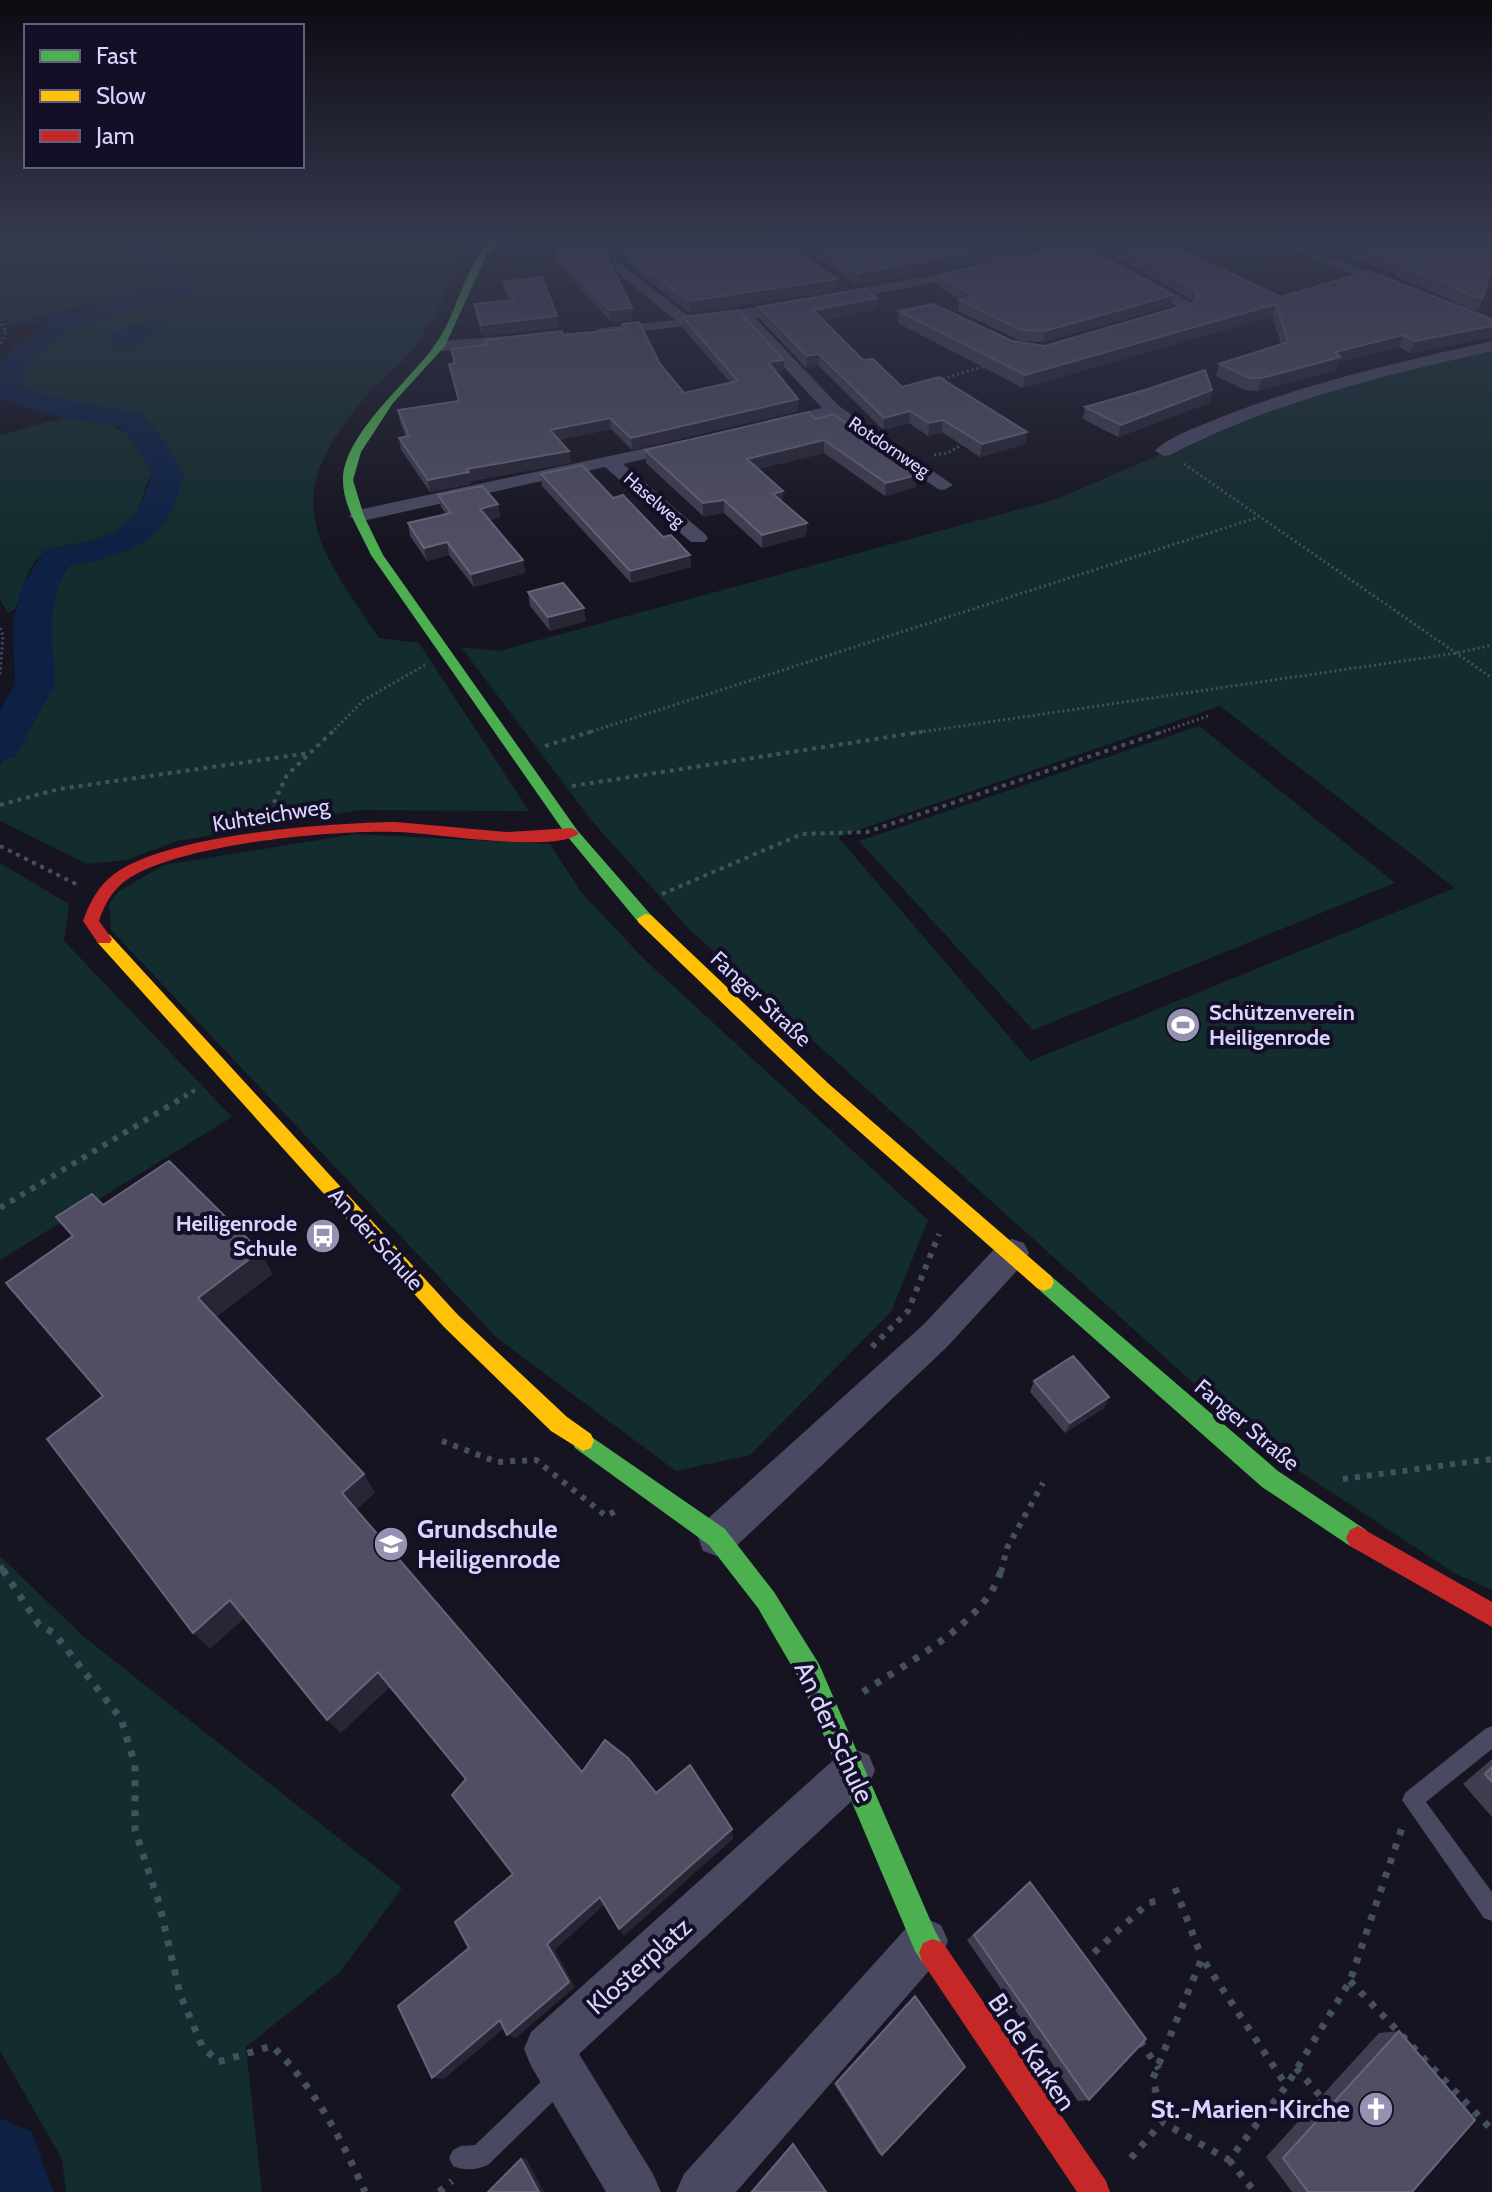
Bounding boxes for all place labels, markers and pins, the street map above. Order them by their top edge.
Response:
place label: Schützenverein Heiligenrode [1209,999,1355,1051]
sports icon: Schützenverein Heiligenrode [1164,1006,1202,1044]
place label: Heiligenrode Schule [176,1210,297,1262]
bus stop icon: Heiligenrode Schule [304,1217,342,1255]
place label: Grundschule Heiligenrode [417,1513,560,1575]
school or university icon: Grundschule Heiligenrode [372,1525,410,1563]
church icon: St.-Marien-Kirche [1357,2090,1395,2128]
place label: St.-Marien-Kirche [1151,2093,1350,2125]

